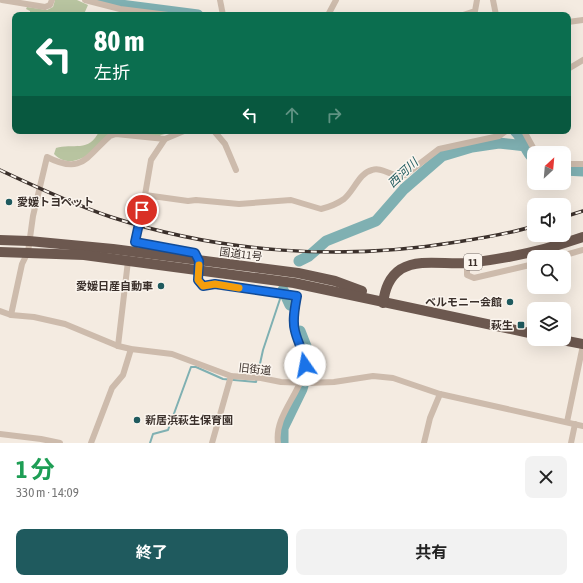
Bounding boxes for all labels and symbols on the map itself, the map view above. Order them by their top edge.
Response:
north arrow [527,146,571,190]
water label: 西河川 [385,154,422,190]
pin [125,193,159,227]
place label: 愛媛トヨペット [17,196,94,208]
marker: 愛媛トヨペット [4,197,14,207]
street label: 国道11号 [219,245,263,263]
road number: 11 [464,254,482,270]
place label: 愛媛日産自動車 [76,280,153,292]
marker: 愛媛日産自動車 [156,281,166,291]
place label: ベルモニー会館 [425,296,502,308]
marker: ベルモニー会館 [505,297,515,307]
place label: 萩生 [491,319,513,331]
marker: 萩生 [516,320,526,330]
position arrow [284,344,326,386]
street label: 旧街道 [238,361,272,377]
place label: 新居浜萩生保育園 [145,414,233,426]
marker: 新居浜萩生保育園 [132,415,142,425]

